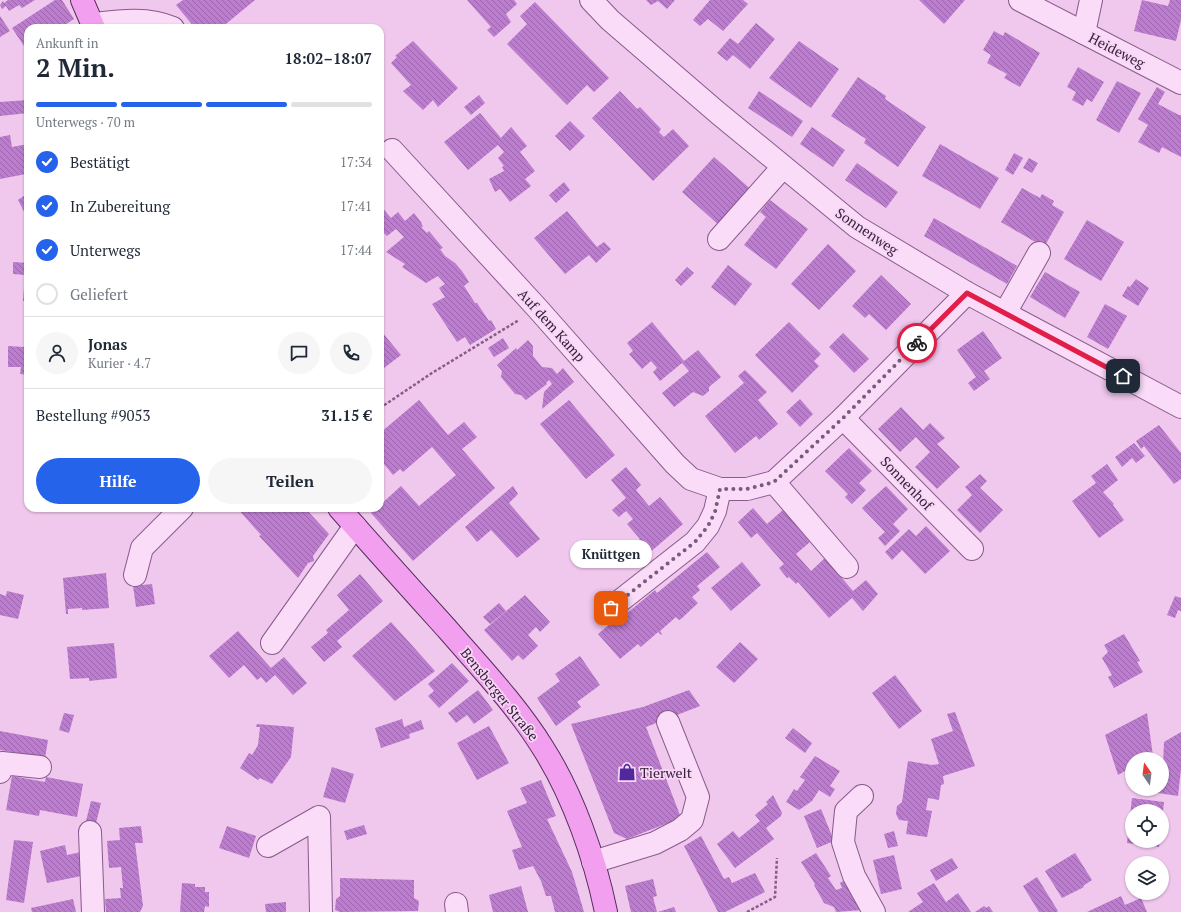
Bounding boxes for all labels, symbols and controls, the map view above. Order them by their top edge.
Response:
street label: Heideweg [1086,28,1149,73]
text: Ankunft in [36,34,98,52]
text: 18:02–18:07 [285,48,372,68]
text: 2 Min. [36,50,115,84]
text: Unterwegs · 70 m [36,113,135,131]
icon: check [36,151,58,173]
text: Bestätigt [70,152,130,172]
text: 17:34 [340,153,372,171]
icon: check [36,195,58,217]
text: In Zubereitung [70,196,170,216]
text: 17:41 [340,197,372,215]
street label: Sonnenweg [832,203,903,259]
icon: check [36,239,58,261]
text: Unterwegs [70,240,141,260]
text: 17:44 [340,241,372,259]
text: Geliefert [70,284,128,304]
street label: Auf dem Kamp [514,284,590,366]
courier [897,323,937,363]
button: person [36,332,78,374]
button: chat [278,332,320,374]
button: phone [330,332,372,374]
icon: bike [906,332,928,354]
text: Jonas [88,334,127,354]
text: Kurier · 4.7 [88,354,151,372]
pin [1106,359,1140,393]
icon: home [1112,365,1134,387]
text: Bestellung #9053 [36,405,150,425]
text: 31.15 € [321,405,372,425]
street label: Sonnenhof [877,452,938,515]
button: Hilfe [36,458,200,504]
button: Teilen [208,458,372,504]
callout: Knüttgen [570,540,652,568]
text: Knüttgen [582,545,640,563]
pin [594,591,628,625]
icon: bag [600,597,622,619]
street label: Bensberger Straße [457,644,543,744]
north arrow [1125,752,1169,796]
map controls [1125,752,1169,900]
shop icon: Tierwelt [617,762,637,782]
place label: Tierwelt [640,763,693,782]
button: locate [1125,804,1169,848]
button: layers [1125,856,1169,900]

